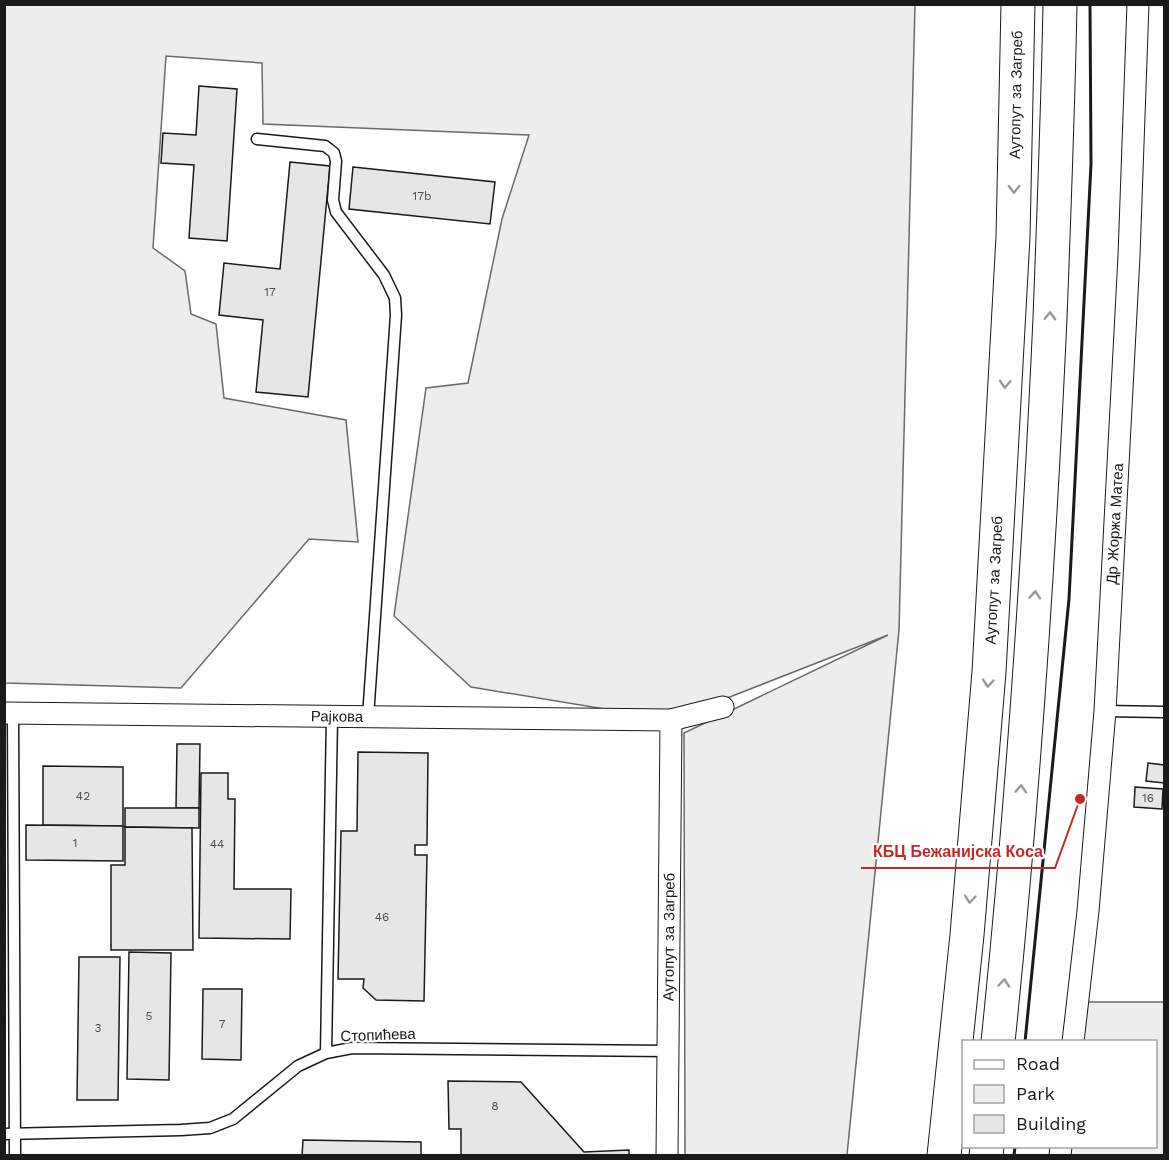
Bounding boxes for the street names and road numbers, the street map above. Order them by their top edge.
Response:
street label: Аутопут за Загреб [1006,30,1026,159]
street label: Др Жоржа Матеа [1103,462,1127,585]
street label: Аутопут за Загреб [982,516,1007,645]
street label: Рајкова [311,707,364,726]
street label: Аутопут за Загреб [659,873,679,1001]
street label: Стопићева [340,1025,417,1045]

